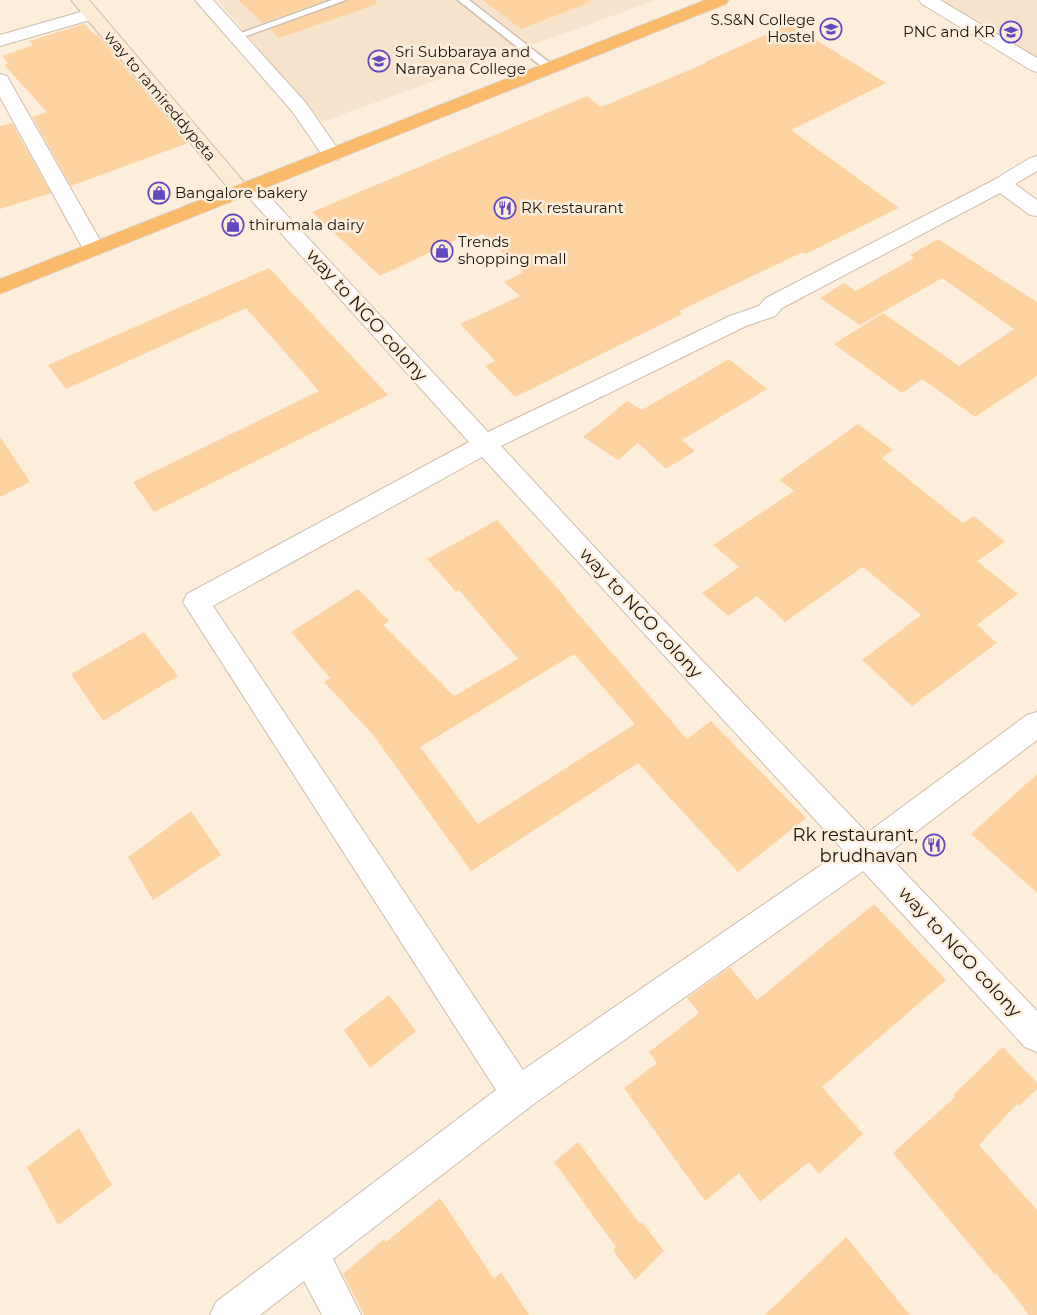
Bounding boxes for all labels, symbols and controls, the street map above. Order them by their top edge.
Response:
place label: S.S&N College Hostel [711,10,815,46]
school or university icon: S.S&N College Hostel [819,17,843,41]
school or university icon: PNC and KR [999,20,1023,44]
place label: PNC and KR [903,22,995,41]
street label: way to ramireddypeta [100,27,220,165]
place label: Sri Subbaraya and Narayana College [395,42,530,78]
school or university icon: Sri Subbaraya and Narayana College [367,49,391,73]
shop icon: Bangalore bakery [147,181,171,205]
place label: Bangalore bakery [175,183,308,202]
restaurant icon: RK restaurant [493,196,517,220]
place label: RK restaurant [521,198,624,217]
shop icon: thirumala dairy [221,213,245,237]
place label: thirumala dairy [249,215,365,234]
place label: Trends shopping mall [458,232,566,268]
shop icon: Trends shopping mall [430,239,454,263]
street label: way to NGO colony [302,244,432,386]
street label: way to NGO colony [575,543,707,683]
place label: Rk restaurant, brudhavan [793,824,918,867]
restaurant icon: Rk restaurant, brudhavan [922,833,946,857]
street label: way to NGO colony [894,882,1026,1022]

